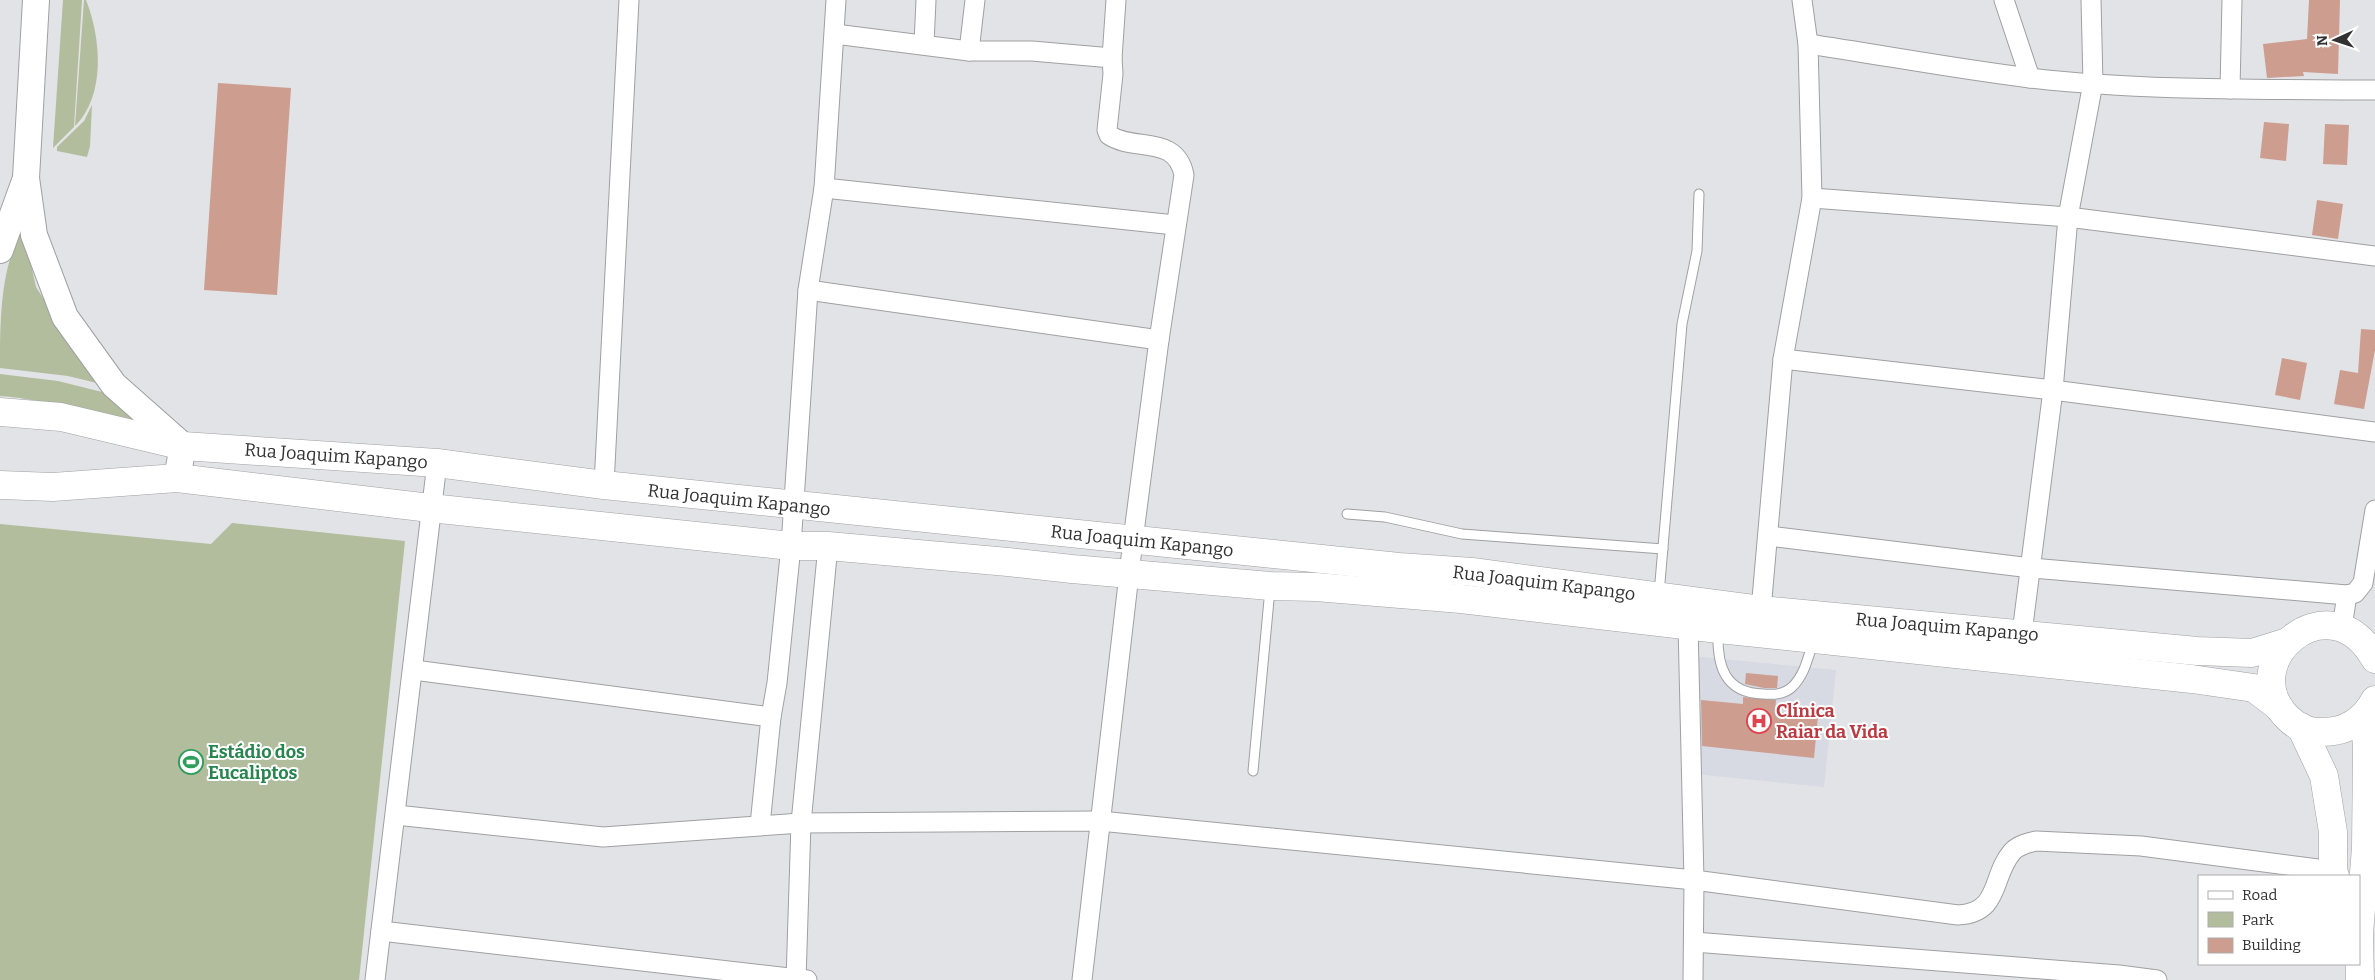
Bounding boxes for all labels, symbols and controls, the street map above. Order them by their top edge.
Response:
north arrow [2310,15,2360,65]
text: N [2314,35,2331,46]
street label: Rua Joaquim Kapango [244,439,428,473]
street label: Rua Joaquim Kapango [646,479,832,521]
street label: Rua Joaquim Kapango [1049,520,1235,562]
street label: Rua Joaquim Kapango [1451,561,1637,605]
street label: Rua Joaquim Kapango [1855,608,2039,646]
place label: Clínica Raiar da Vida [1776,700,1888,743]
hospital icon: Clínica Raiar da Vida [1746,708,1772,734]
place label: Estádio dos Eucaliptos [208,741,305,784]
sports icon: Estádio dos Eucaliptos [178,749,204,775]
legend [2198,875,2360,965]
text: Road [2242,886,2277,904]
text: Park [2242,911,2274,929]
text: Building [2242,936,2301,954]

